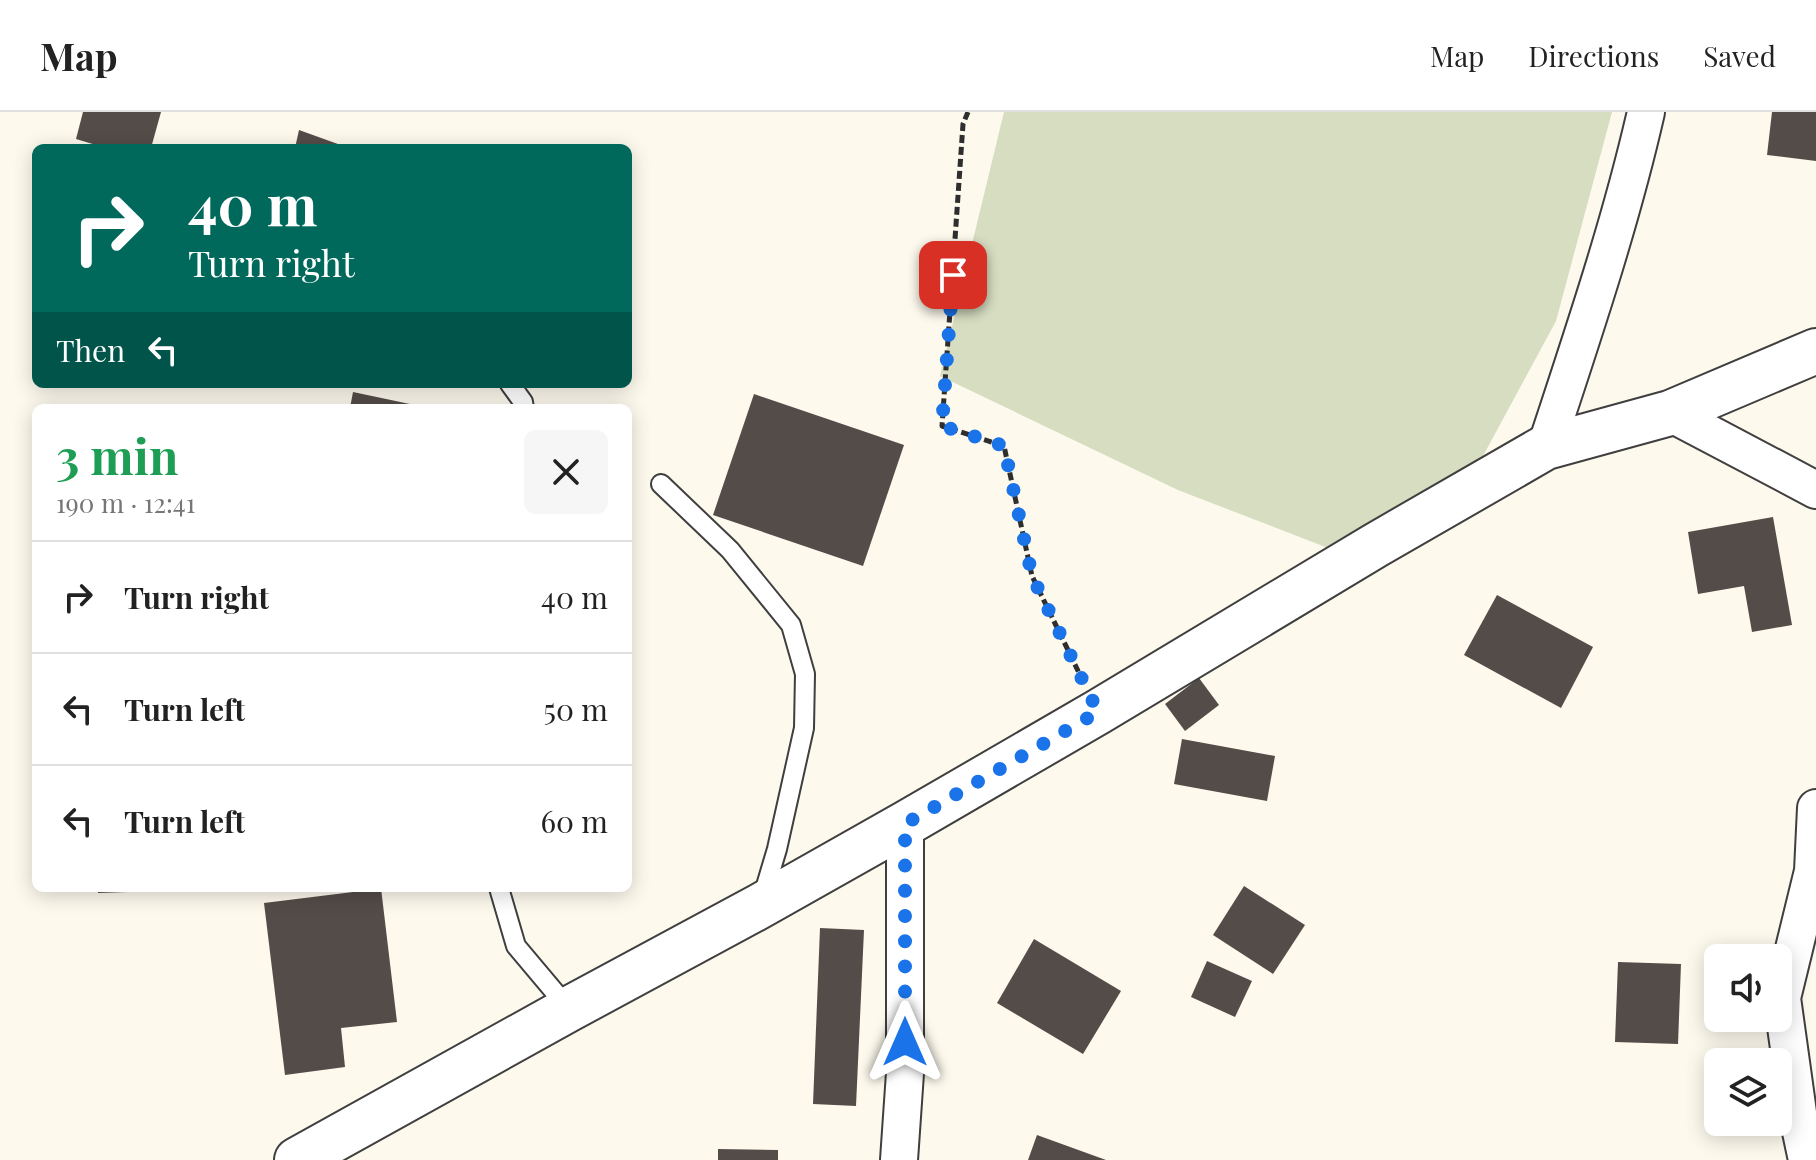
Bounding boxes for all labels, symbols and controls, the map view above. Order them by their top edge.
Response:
text: Map [40,30,117,81]
text: Map [1430,37,1484,74]
text: Directions [1528,37,1659,74]
text: Saved [1703,37,1776,74]
text: 40 m [188,166,317,241]
icon: right [56,176,160,280]
text: Turn right [188,238,355,286]
pin [919,241,987,309]
icon: arrive [931,253,975,297]
icon: left [141,328,185,372]
text: Then [56,330,125,370]
text: 3 min [56,423,178,487]
button: close [524,430,608,514]
text: 190 m · 12:41 [56,485,195,520]
icon: right [56,575,100,619]
text: Turn right [124,577,269,617]
text: 40 m [541,577,608,617]
icon: left [56,687,100,731]
text: Turn left [124,689,245,729]
text: 50 m [543,689,608,729]
icon: left [56,799,100,843]
text: Turn left [124,801,245,841]
text: 60 m [540,801,608,841]
map controls [1704,944,1792,1136]
button: sound [1704,944,1792,1032]
position arrow [863,1000,947,1084]
button: layers [1704,1048,1792,1136]

